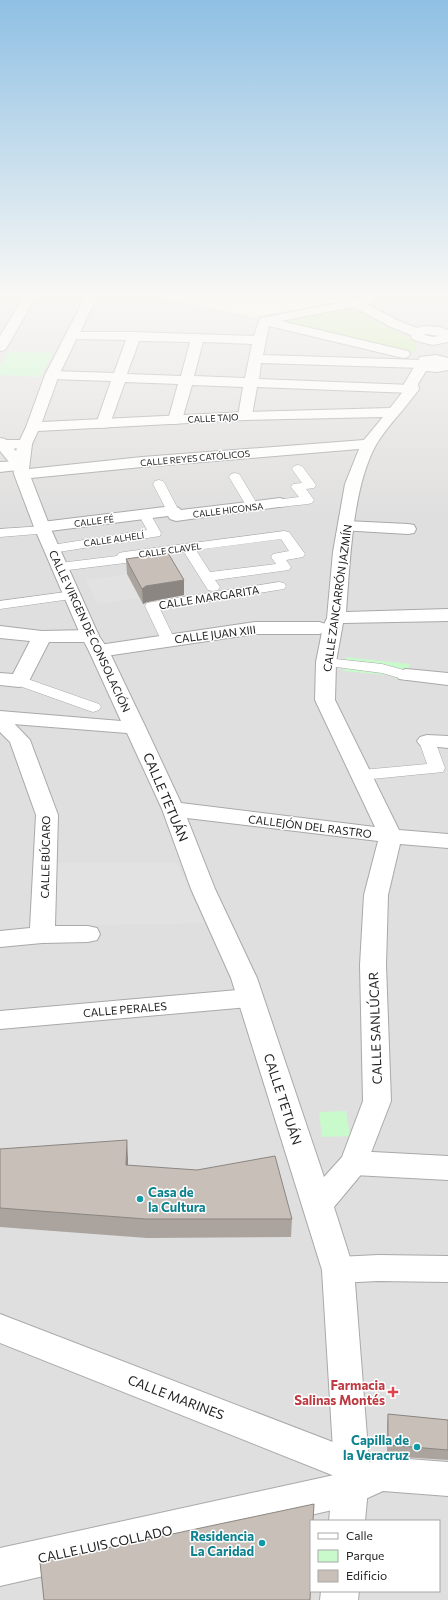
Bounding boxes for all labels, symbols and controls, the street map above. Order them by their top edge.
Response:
street label: CALLE TAJO [187,411,239,425]
street label: CALLE REYES CATÓLICOS [140,447,250,468]
street label: CALLE HICONSA [192,500,264,520]
street label: CALLE FÉ [73,512,115,529]
street label: CALLE ZANCARRÓN JAZMÍN [319,523,355,673]
street label: CALLE ALHELÍ [83,528,145,549]
street label: CALLE CLAVEL [138,540,202,560]
street label: CALLE VIRGEN DE CONSOLACIÓN [47,547,134,714]
street label: CALLE MARGARITA [158,583,261,611]
street label: CALLE JUAN XIII [174,623,257,646]
street label: CALLE TETUÁN [140,750,193,844]
street label: CALLEJÓN DEL RASTRO [247,811,373,841]
street label: CALLE BÚCARO [37,815,52,899]
street label: CALLE SANLÚCAR [364,971,385,1085]
street label: CALLE PERALES [83,999,167,1019]
street label: CALLE TETUÁN [261,1051,306,1147]
place label: Casa de la Cultura [148,1184,206,1215]
marker: Casa de la Cultura [135,1194,145,1204]
street label: CALLE MARINES [126,1371,227,1423]
place label: Farmacia Salinas Montés [294,1377,385,1408]
marker: Farmacia Salinas Montés [388,1387,398,1397]
place label: Capilla de la Veracruz [343,1432,409,1463]
marker: Capilla de la Veracruz [412,1442,422,1452]
legend [310,1520,440,1592]
street label: CALLE LUIS COLLADO [36,1522,174,1566]
place label: Residencia La Caridad [190,1528,254,1559]
text: Calle [346,1528,373,1542]
marker: Residencia La Caridad [257,1538,267,1548]
text: Parque [346,1548,384,1562]
text: Edificio [346,1568,387,1582]

